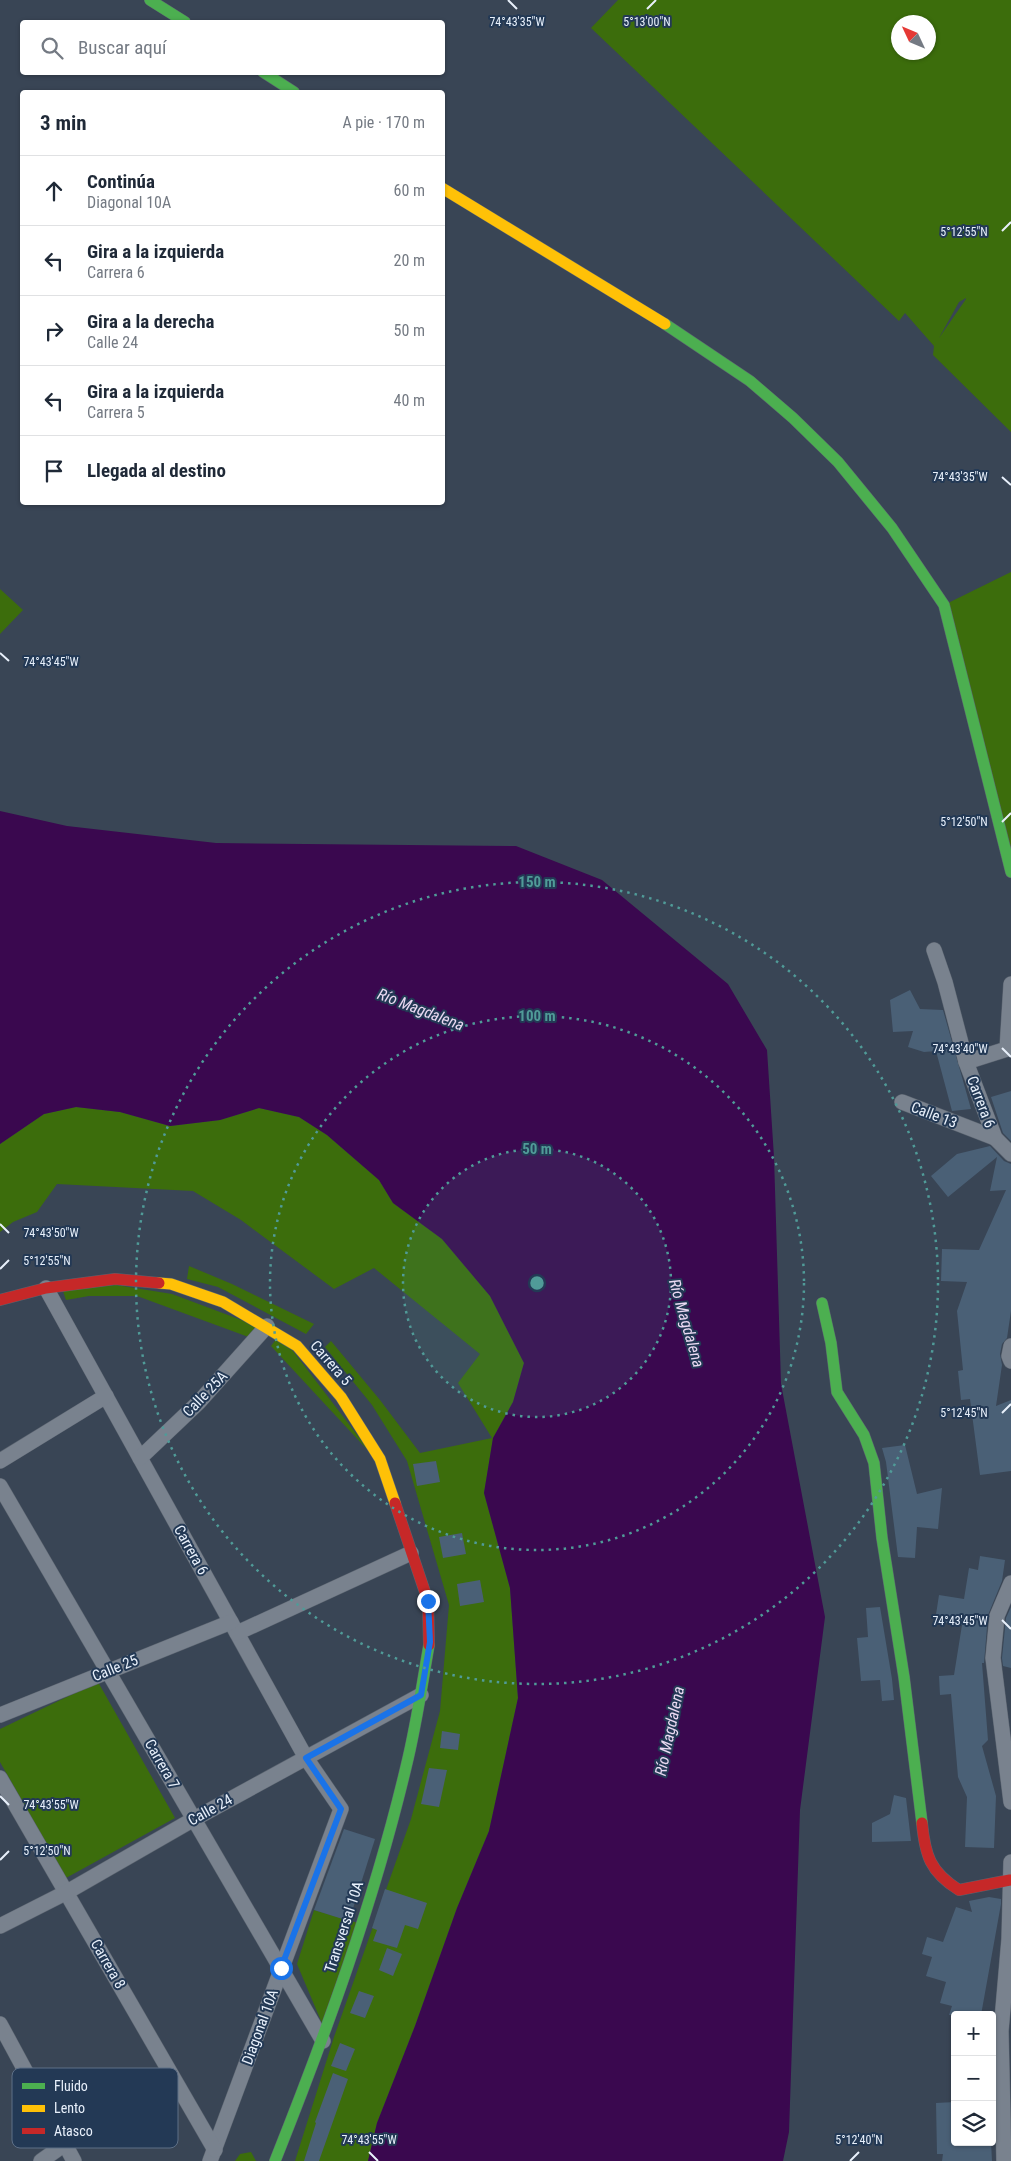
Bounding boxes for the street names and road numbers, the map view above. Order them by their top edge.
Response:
street label: Carrera 6 [963,1074,999,1130]
street label: Calle 13 [908,1098,960,1132]
street label: Carrera 5 [306,1337,356,1389]
street label: Calle 25A [179,1367,231,1421]
street label: Carrera 6 [170,1522,212,1578]
street label: Calle 25 [89,1651,141,1685]
street label: Carrera 7 [141,1736,183,1792]
street label: Calle 24 [185,1791,235,1829]
street label: Transversal 10A [321,1879,367,1975]
street label: Carrera 8 [87,1936,129,1992]
street label: Diagonal 10A [238,1987,282,2067]

